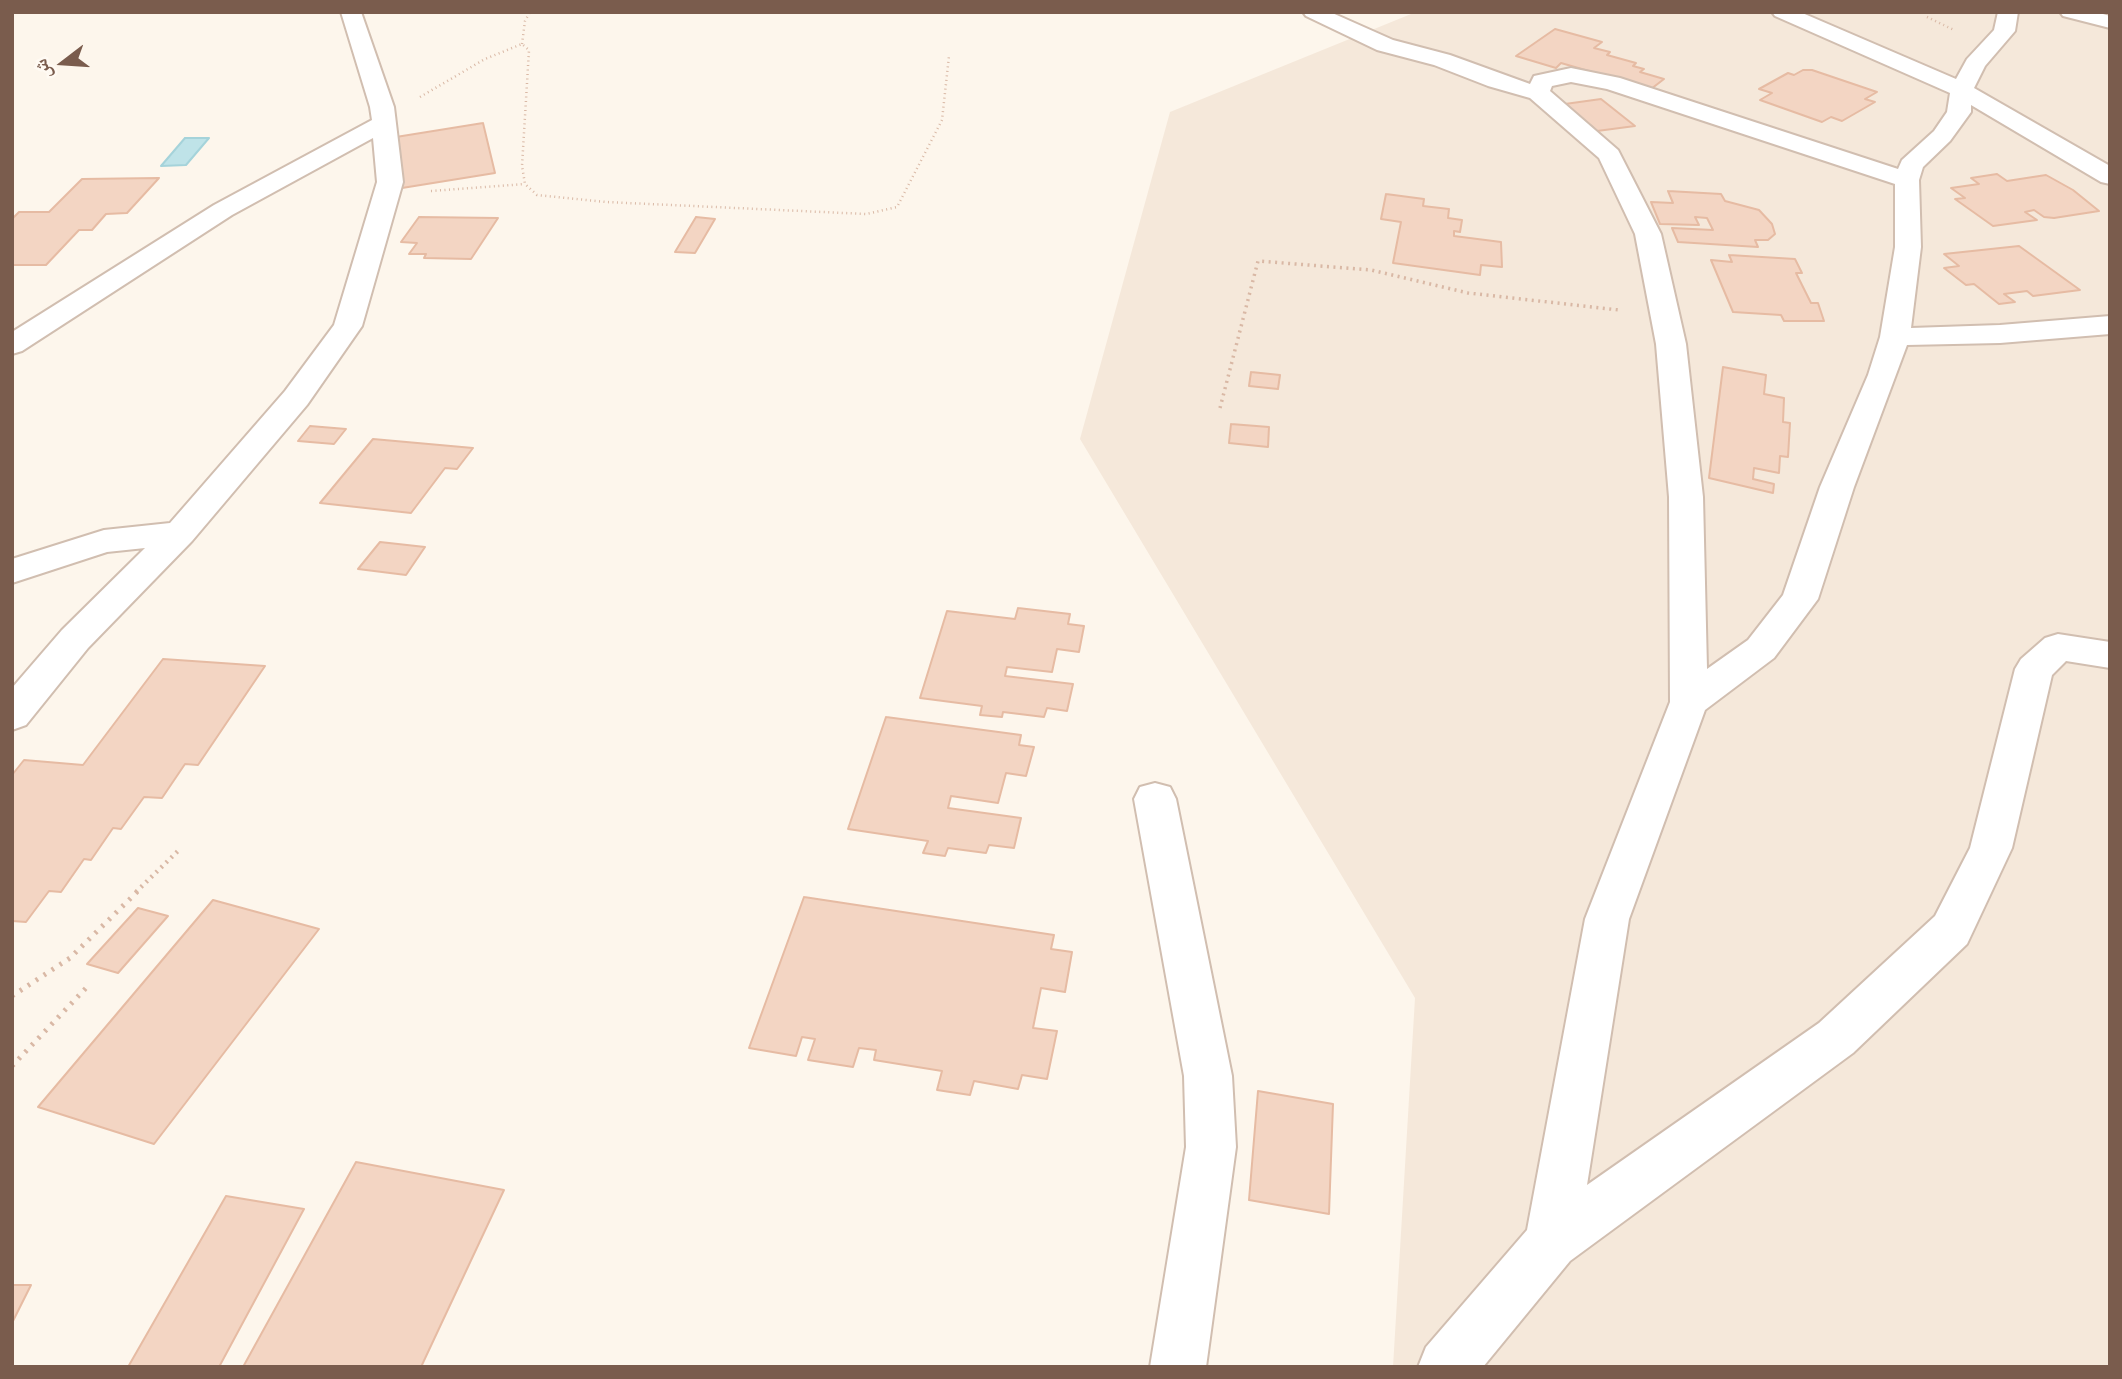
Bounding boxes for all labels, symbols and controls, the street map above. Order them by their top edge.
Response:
north arrow [28,28,98,98]
text: ش [28,56,57,82]

